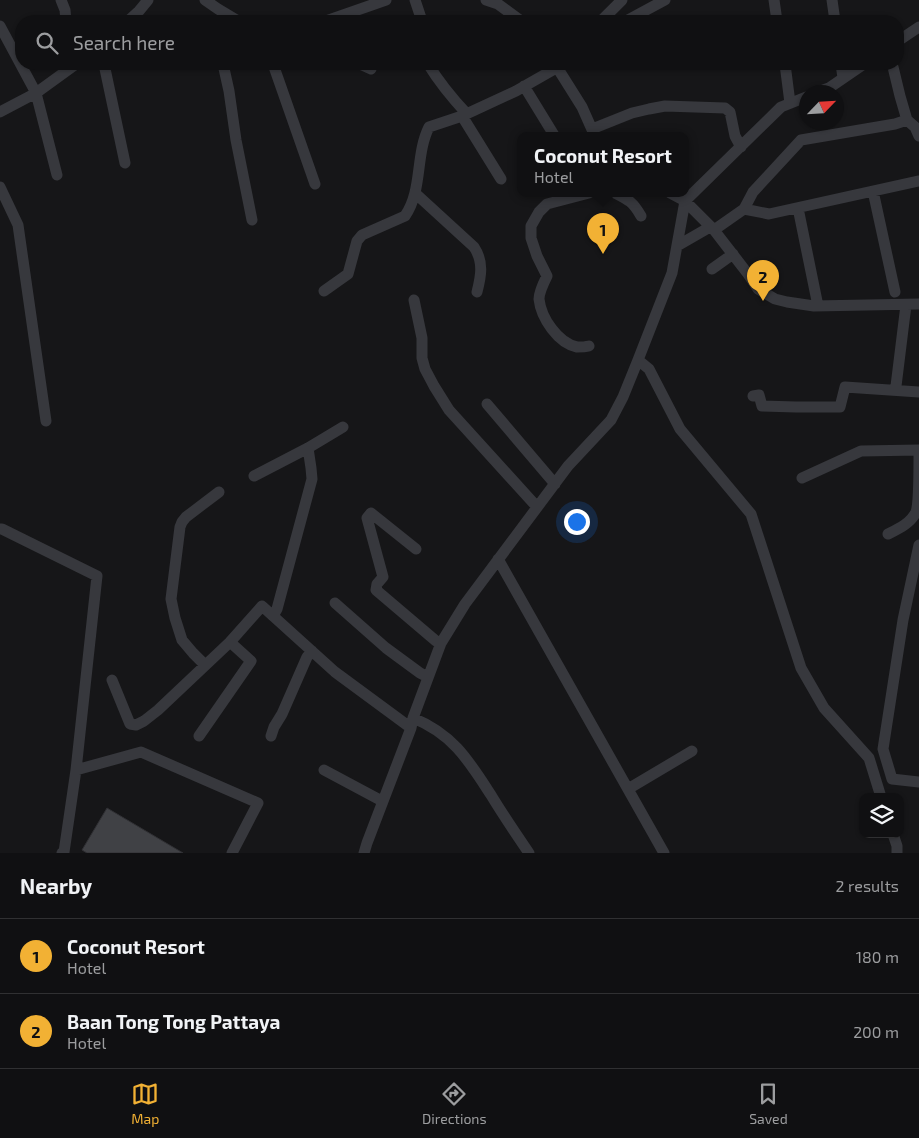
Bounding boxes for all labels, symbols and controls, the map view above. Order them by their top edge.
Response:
search box [15,15,904,70]
icon: search [33,29,61,57]
text: Search here [73,31,175,54]
north arrow [799,85,844,130]
popup [517,132,689,197]
text: Coconut Resort [534,144,672,167]
text: Hotel [534,167,573,186]
pin: 1 [587,213,619,254]
pin: 2 [747,260,779,301]
your location [564,509,590,535]
map controls [859,793,904,838]
button: layers [859,793,904,838]
text: Nearby [20,873,92,898]
text: 2 results [836,876,899,895]
text: Coconut Resort [67,935,205,958]
text: 1 [33,947,39,966]
text: 180 m [856,947,899,966]
text: Hotel [67,958,106,977]
text: Baan Tong Tong Pattaya [67,1010,280,1033]
text: 2 [31,1022,41,1041]
text: 200 m [853,1022,899,1041]
text: Hotel [67,1033,106,1052]
tab: Map [131,1080,159,1127]
tab: Directions [422,1080,487,1127]
tab: Saved [749,1080,788,1127]

